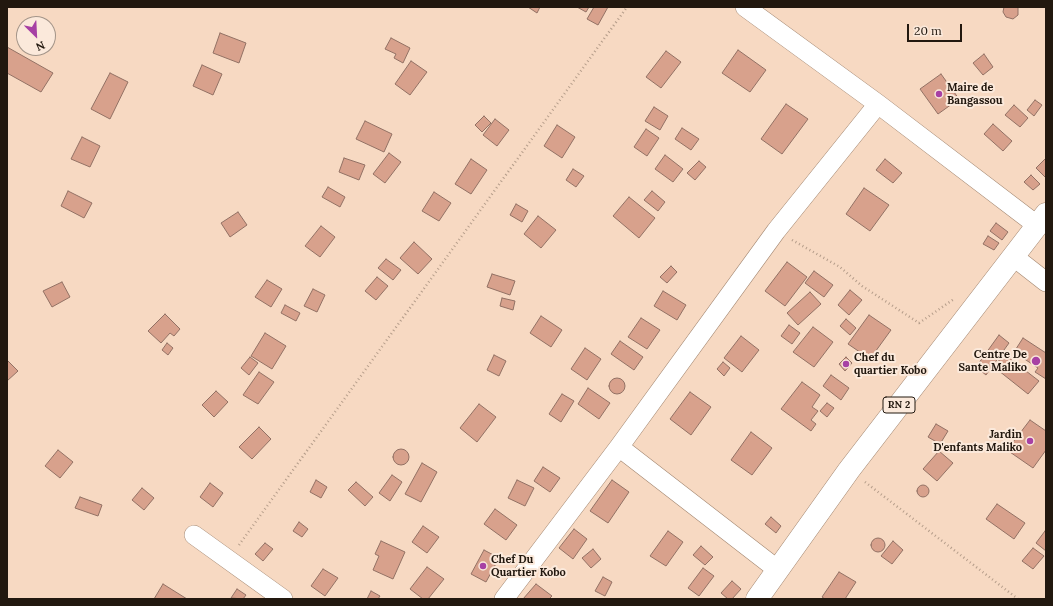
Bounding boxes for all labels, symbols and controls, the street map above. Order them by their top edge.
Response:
north arrow [16,16,56,56]
scale bar [909,16,964,42]
text: 20 m [914,23,942,38]
text: N [34,38,47,54]
place label: Maire de Bangassou [947,81,1003,107]
marker: Maire de Bangassou [934,89,944,99]
place label: Centre De Sante Maliko [958,348,1027,374]
place label: Chef du quartier Kobo [854,351,927,377]
marker: Centre De Sante Maliko [1030,355,1042,367]
marker: Chef du quartier Kobo [841,359,851,369]
road number: RN 2 [883,397,915,413]
place label: Jardin D'enfants Maliko [933,428,1022,454]
marker: Jardin D'enfants Maliko [1025,436,1035,446]
place label: Chef Du Quartier Kobo [491,553,566,579]
marker: Chef Du Quartier Kobo [478,561,488,571]

